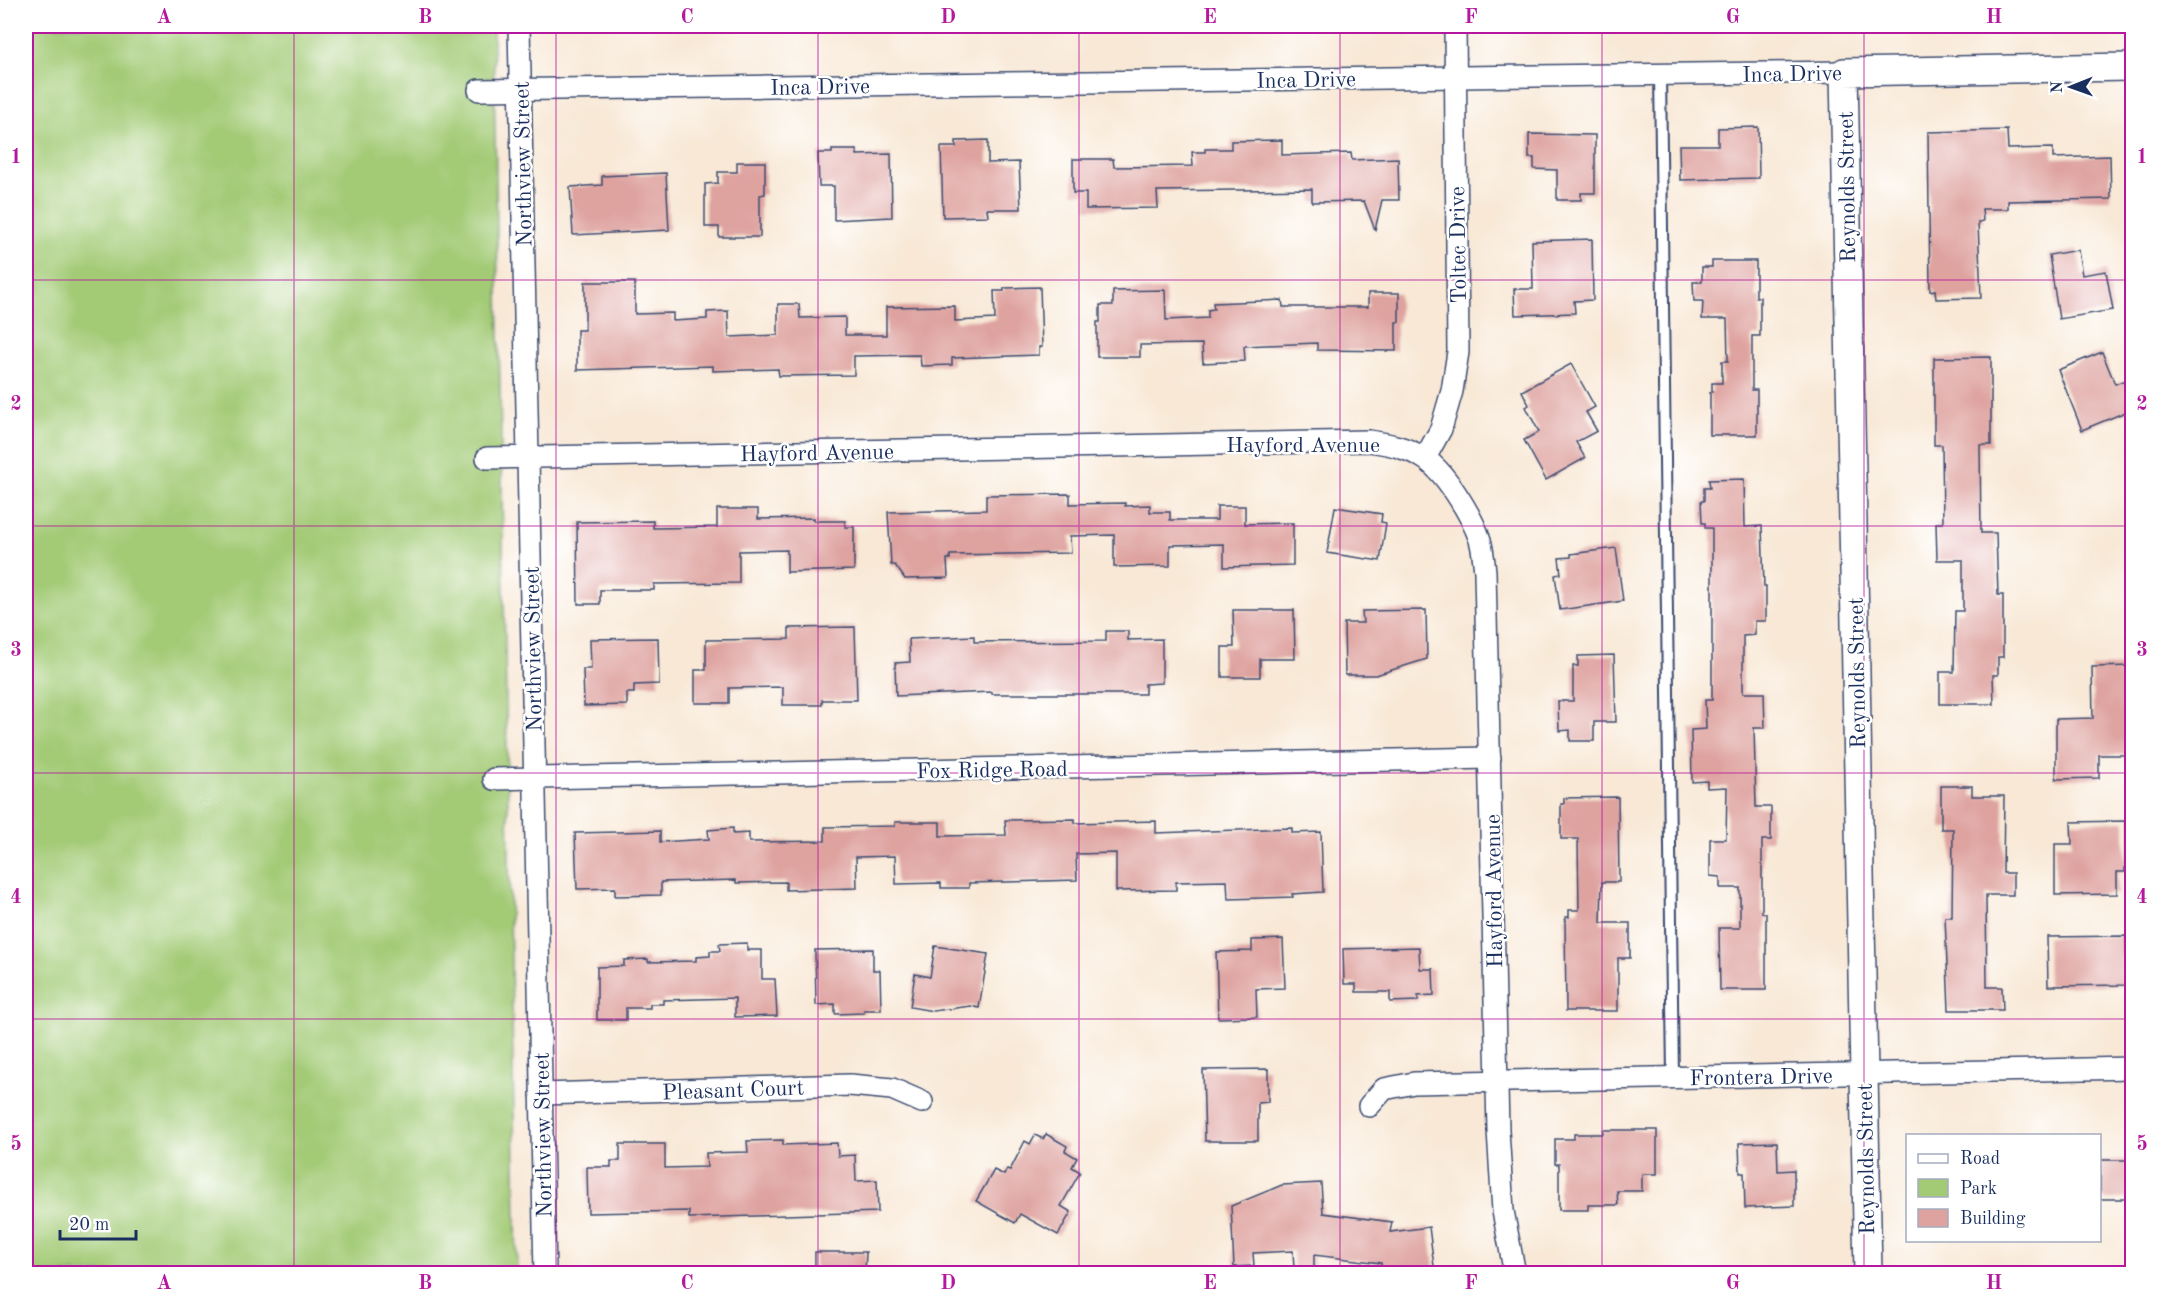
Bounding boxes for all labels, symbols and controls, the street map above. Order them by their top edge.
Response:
text: A [156,8,172,28]
text: B [418,8,432,28]
text: C [680,8,694,28]
text: D [940,8,956,28]
text: E [1203,8,1217,28]
text: F [1464,8,1478,28]
text: G [1726,8,1740,28]
text: H [1986,8,2002,28]
north arrow [2041,57,2101,117]
street label: Inca Drive [1742,63,1842,87]
street label: Inca Drive [1256,69,1356,93]
street label: Inca Drive [770,76,870,100]
text: N [2050,80,2066,93]
street label: Northview Street [512,81,536,247]
street label: Reynolds Street [1836,111,1860,263]
text: 1 [10,148,22,168]
text: 1 [2136,148,2148,168]
street label: Toltec Drive [1447,186,1471,304]
text: 2 [10,395,22,415]
text: 2 [2136,395,2148,415]
street label: Hayford Avenue [1226,435,1380,457]
street label: Hayford Avenue [740,442,894,466]
street label: Northview Street [522,566,546,732]
street label: Reynolds Street [1846,597,1870,749]
text: 3 [10,641,22,661]
text: 3 [2136,641,2148,661]
street label: Fox Ridge Road [916,759,1068,783]
street label: Hayford Avenue [1483,814,1507,968]
text: 4 [10,888,22,908]
text: 4 [2136,888,2148,908]
street label: Northview Street [532,1052,556,1218]
street label: Frontera Drive [1689,1066,1833,1090]
street label: Pleasant Court [662,1078,804,1104]
street label: Reynolds Street [1855,1083,1879,1235]
text: 5 [10,1134,22,1155]
legend [1906,1134,2101,1242]
text: 5 [2136,1134,2148,1155]
text: Road [1960,1150,2000,1168]
text: Park [1960,1180,1997,1198]
scale bar [60,1203,136,1241]
text: Building [1960,1210,2026,1228]
text: 20 m [69,1216,109,1234]
text: A [156,1274,172,1294]
text: B [418,1274,432,1294]
text: C [680,1274,694,1294]
text: D [940,1274,956,1294]
text: E [1203,1274,1217,1294]
text: F [1464,1274,1478,1294]
text: G [1726,1274,1740,1294]
text: H [1986,1274,2002,1294]

